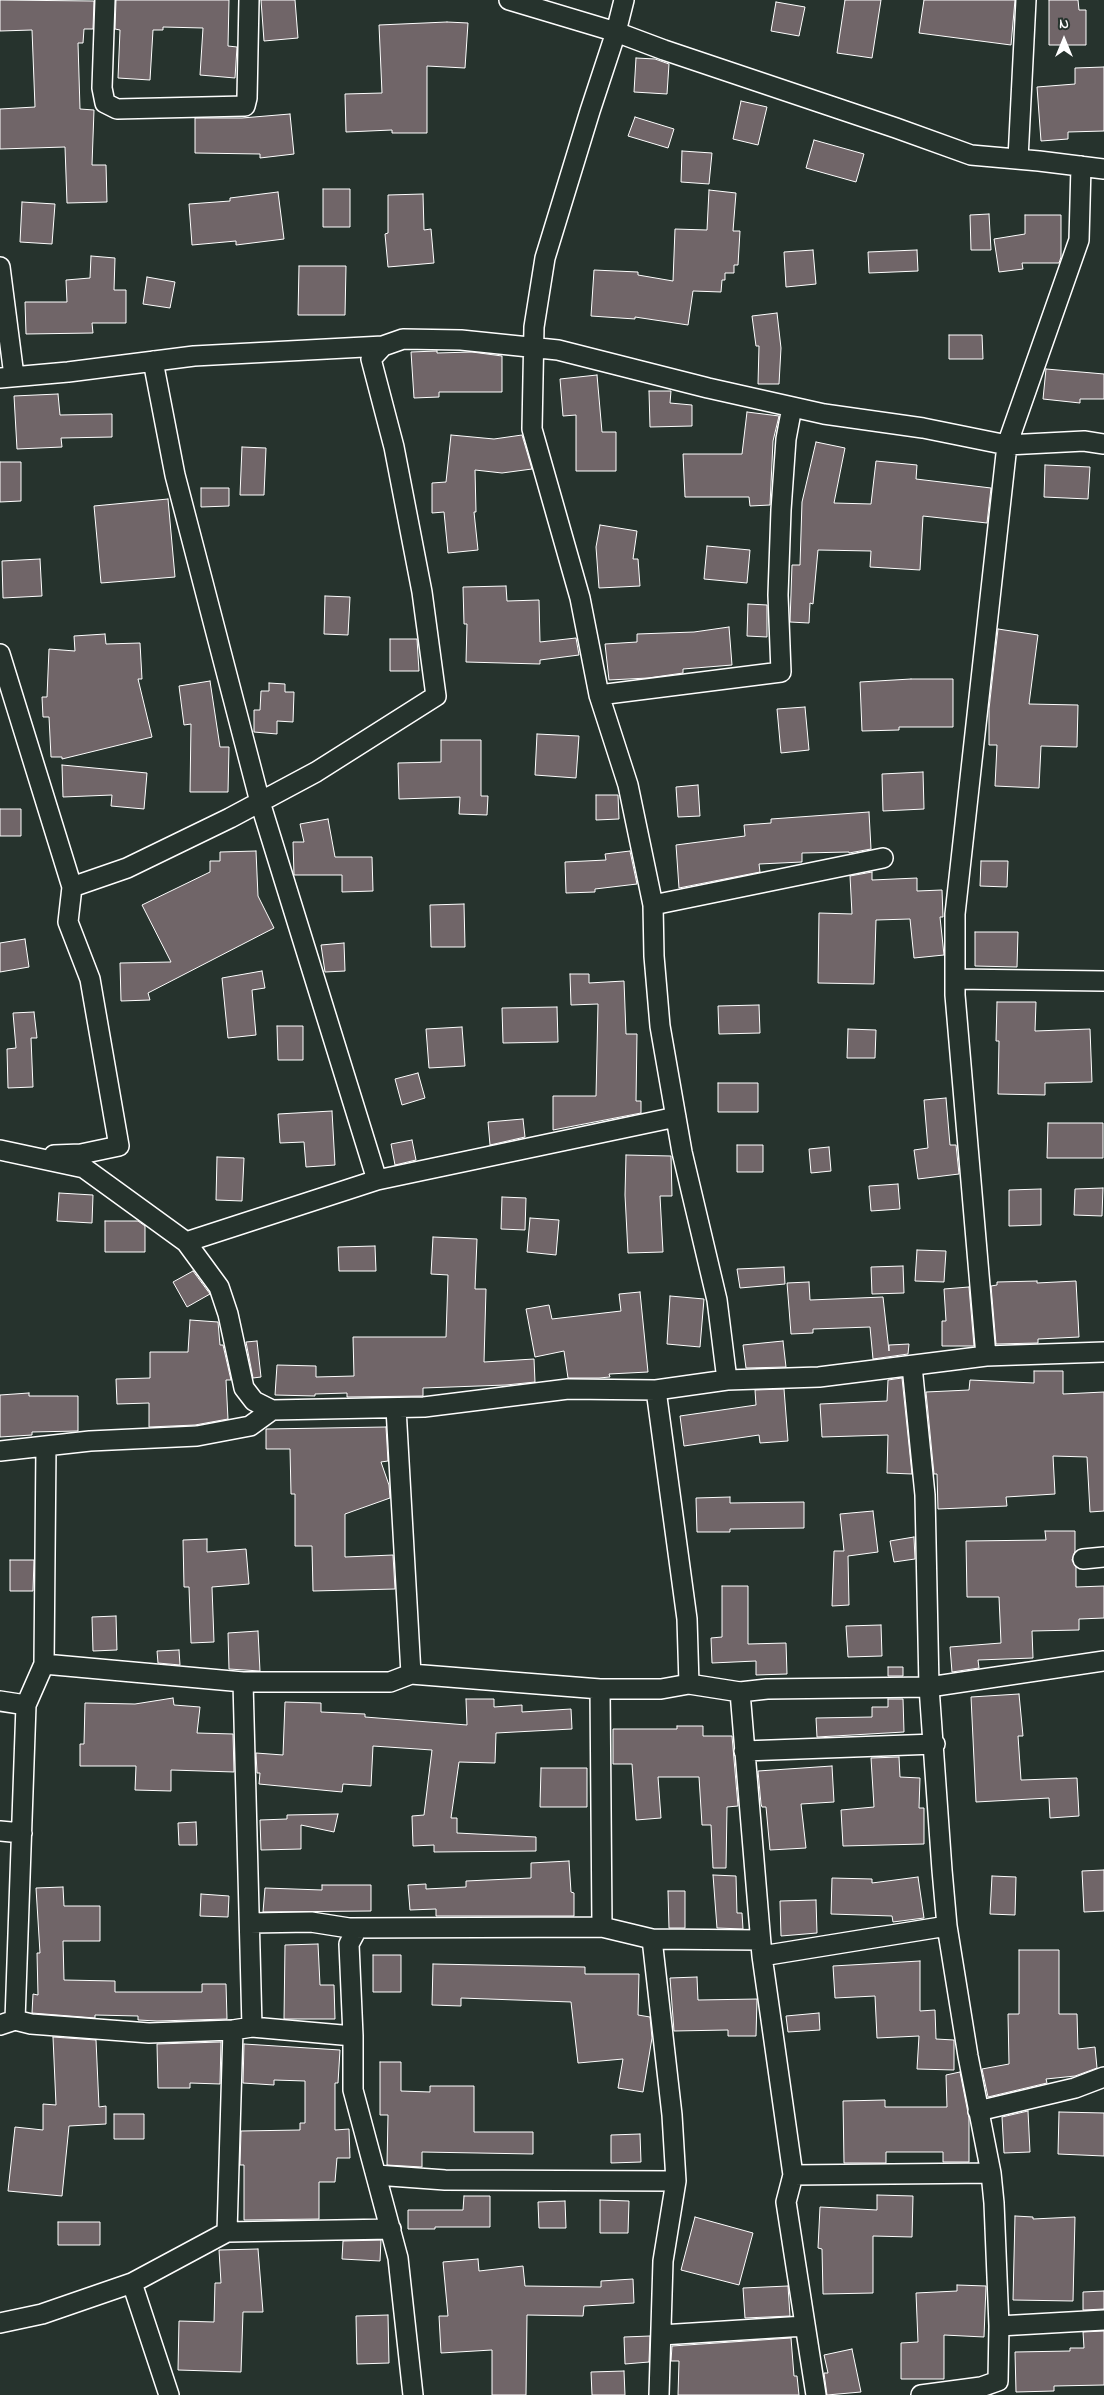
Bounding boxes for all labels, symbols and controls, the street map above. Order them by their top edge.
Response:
text: N [1059,14,1069,35]
north arrow [1039,15,1089,65]

